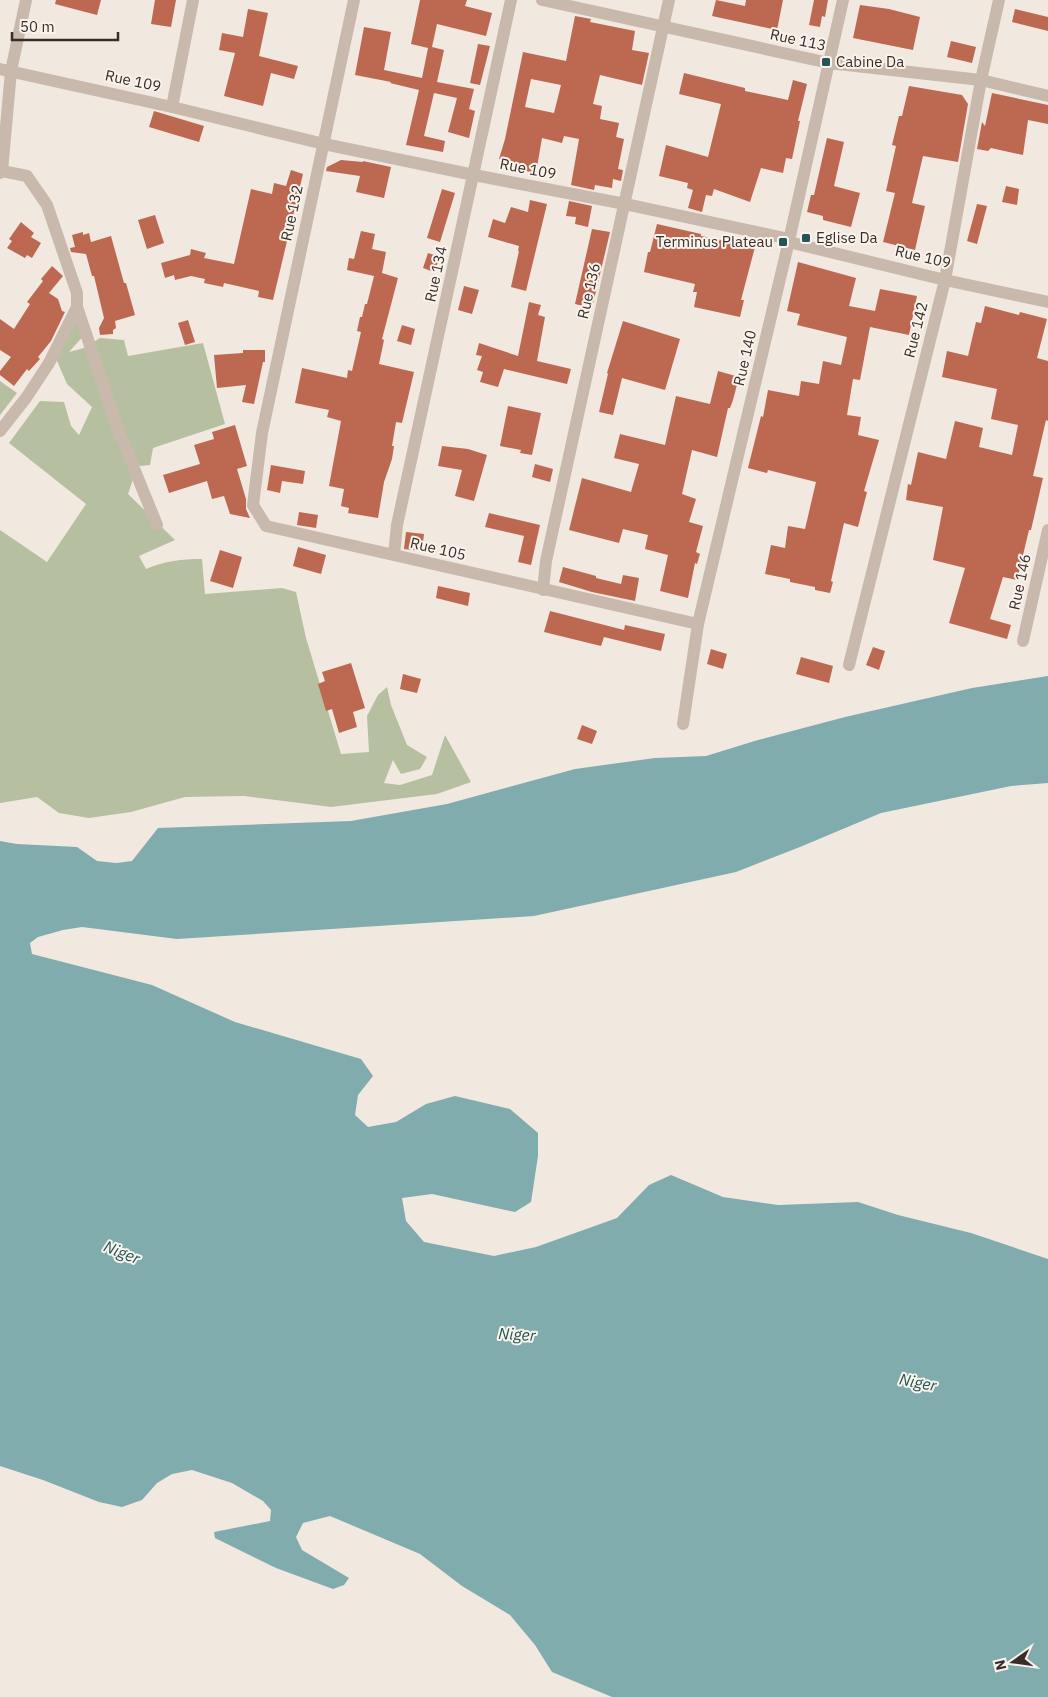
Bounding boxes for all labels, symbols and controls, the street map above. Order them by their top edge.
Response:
scale bar [12,10,119,42]
text: 50 m [20,17,55,36]
street label: Rue 113 [768,24,828,55]
place label: Cabine Da [836,52,904,71]
marker: Cabine Da [820,56,832,68]
street label: Rue 109 [103,65,163,96]
street label: Rue 109 [498,154,558,183]
street label: Rue 132 [276,183,307,243]
place label: Eglise Da [816,228,878,247]
place label: Terminus Plateau [656,232,773,251]
marker: Eglise Da [800,232,812,244]
marker: Terminus Plateau [777,236,789,248]
street label: Rue 109 [893,241,953,272]
street label: Rue 134 [420,244,451,304]
street label: Rue 136 [573,261,604,321]
street label: Rue 142 [899,300,932,360]
street label: Rue 140 [729,328,760,388]
street label: Rue 105 [408,533,468,564]
street label: Rue 146 [1004,552,1035,612]
water label: Niger [101,1236,144,1269]
water label: Niger [498,1323,537,1345]
water label: Niger [898,1369,939,1396]
north arrow [988,1637,1038,1687]
text: N [990,1658,1010,1672]

